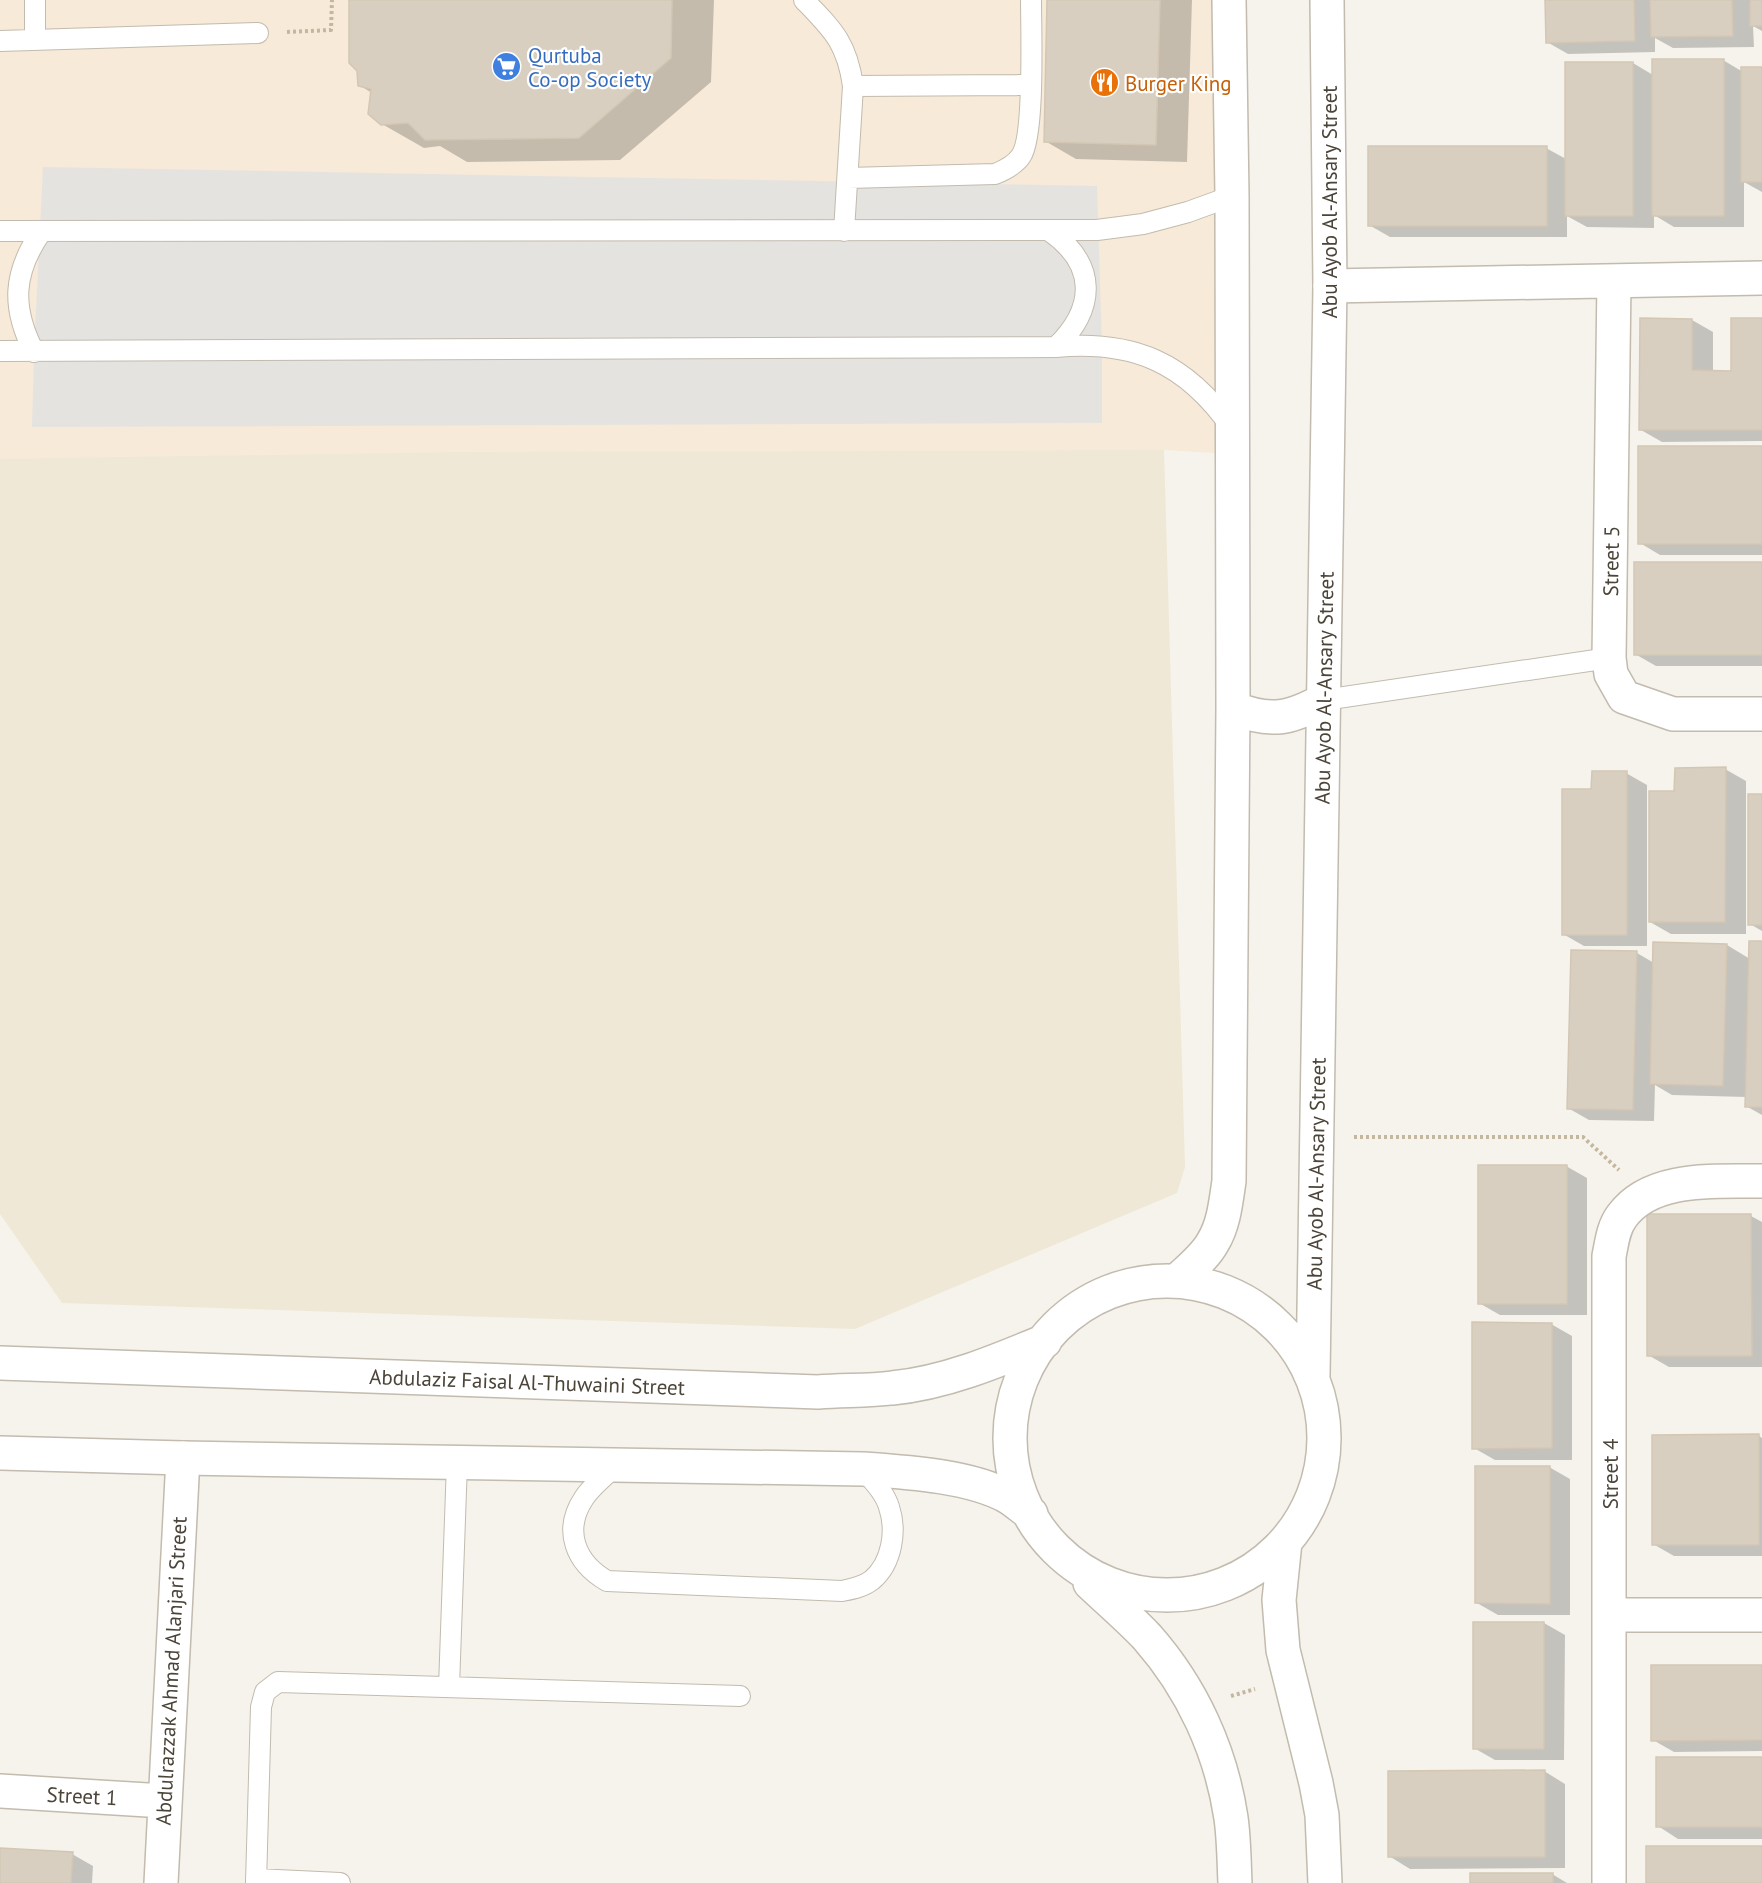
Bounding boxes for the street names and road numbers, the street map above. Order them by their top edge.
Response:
street label: Abu Ayob Al-Ansary Street [1316,86,1343,318]
street label: Street 5 [1597,525,1625,597]
street label: Abu Ayob Al-Ansary Street [1308,571,1340,805]
street label: Abu Ayob Al-Ansary Street [1300,1057,1332,1291]
street label: Abdulaziz Faisal Al-Thuwaini Street [369,1363,685,1401]
street label: Street 4 [1597,1439,1624,1509]
street label: Abdulrazzak Ahmad Alanjari Street [149,1516,193,1826]
street label: Street 1 [46,1781,118,1811]

